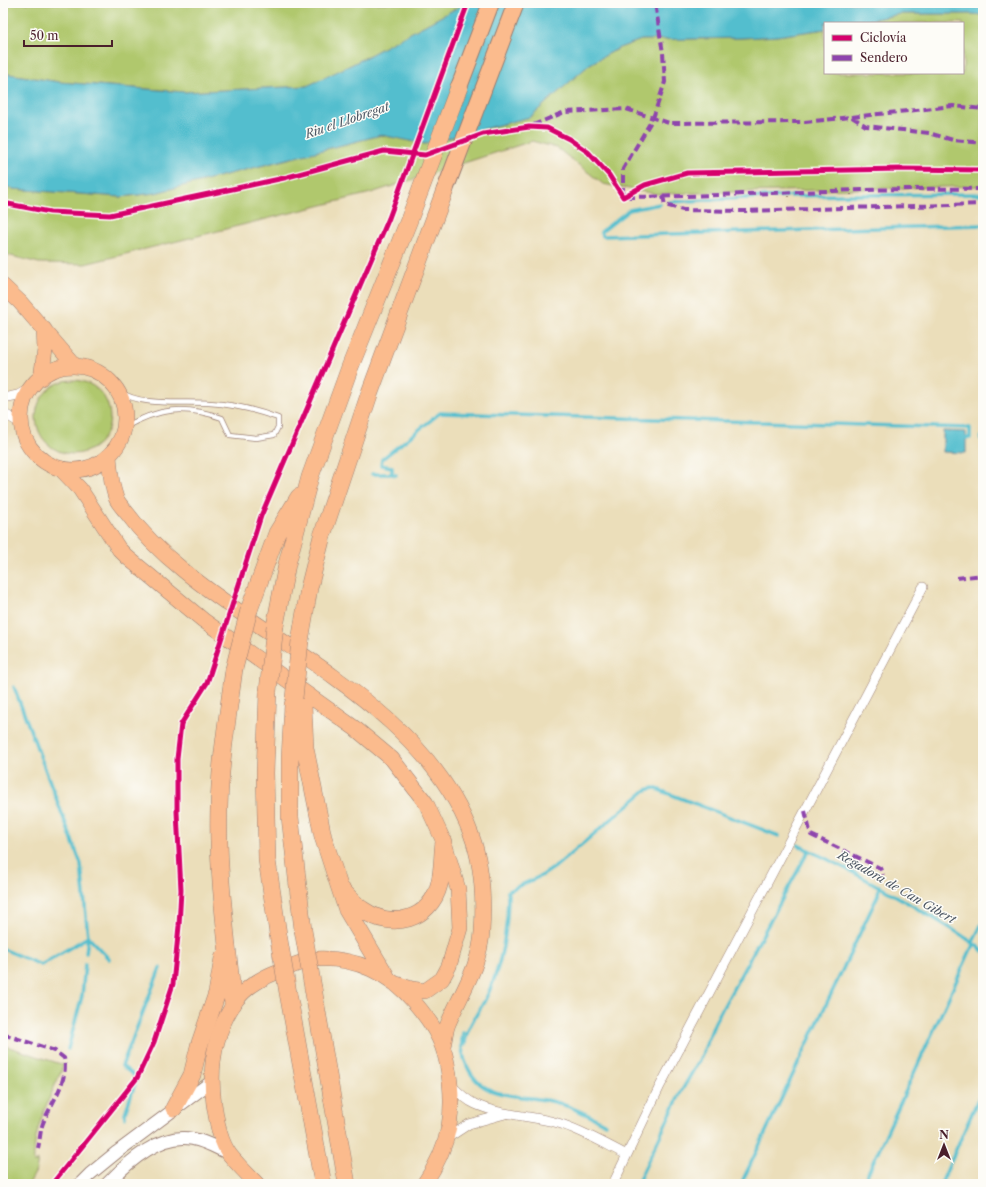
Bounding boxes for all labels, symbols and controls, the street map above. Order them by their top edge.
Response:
scale bar [24,22,112,48]
legend [824,22,964,74]
text: 50 m [30,28,59,43]
text: Ciclovía [860,30,907,45]
text: Sendero [860,50,908,65]
water label: Riu el Llobregat [302,98,392,142]
water label: Regadora de Can Gibert [835,847,959,927]
north arrow [924,1125,964,1165]
text: N [939,1128,949,1142]

